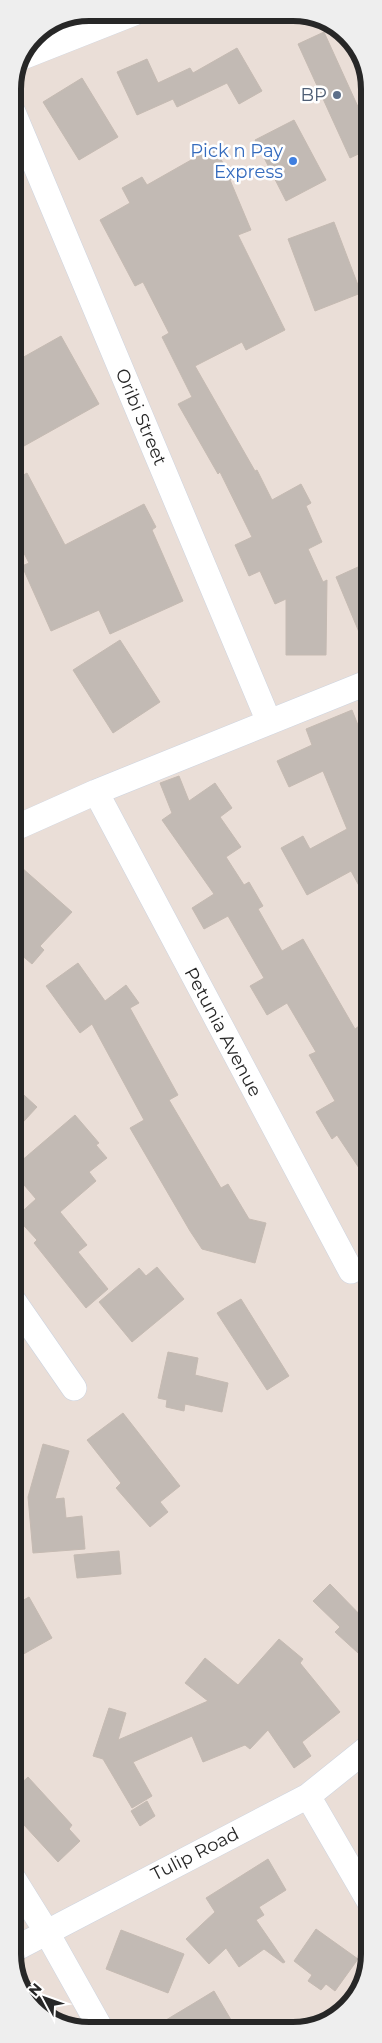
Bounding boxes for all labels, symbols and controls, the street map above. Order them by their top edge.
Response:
place label: BP [301,84,327,106]
marker: BP [331,89,343,101]
place label: Pick n Pay Express [190,140,283,183]
marker: Pick n Pay Express [287,155,299,167]
street label: Oribi Street [111,365,171,469]
street label: Petunia Avenue [180,964,266,1101]
street label: Tulip Road [147,1822,243,1886]
north arrow [20,1973,70,2023]
text: N [25,1979,46,2000]

